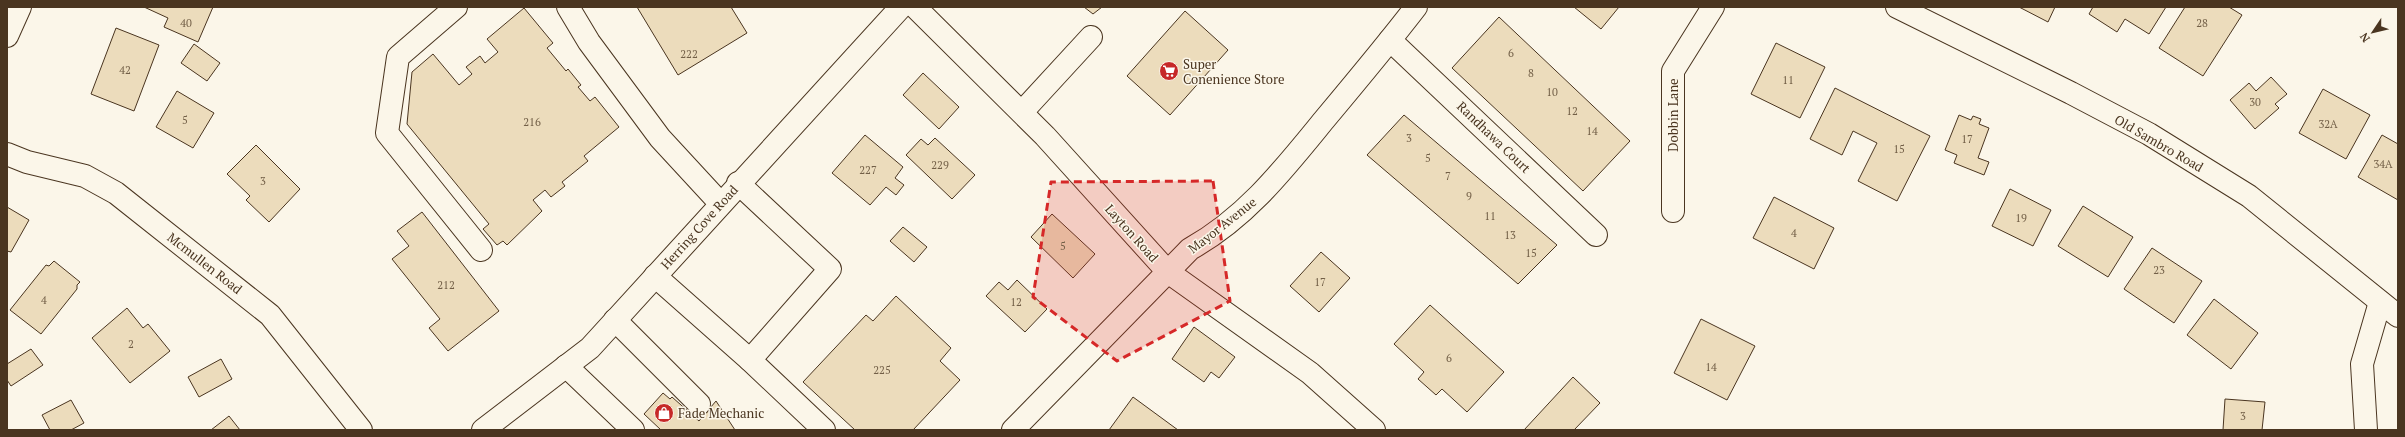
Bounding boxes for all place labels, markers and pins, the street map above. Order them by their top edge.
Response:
place label: Super Conenience Store [1183,55,1284,88]
supermarket icon: Super Conenience Store [1158,60,1180,82]
shop icon: Fade Mechanic [653,402,675,424]
place label: Fade Mechanic [678,404,764,422]

